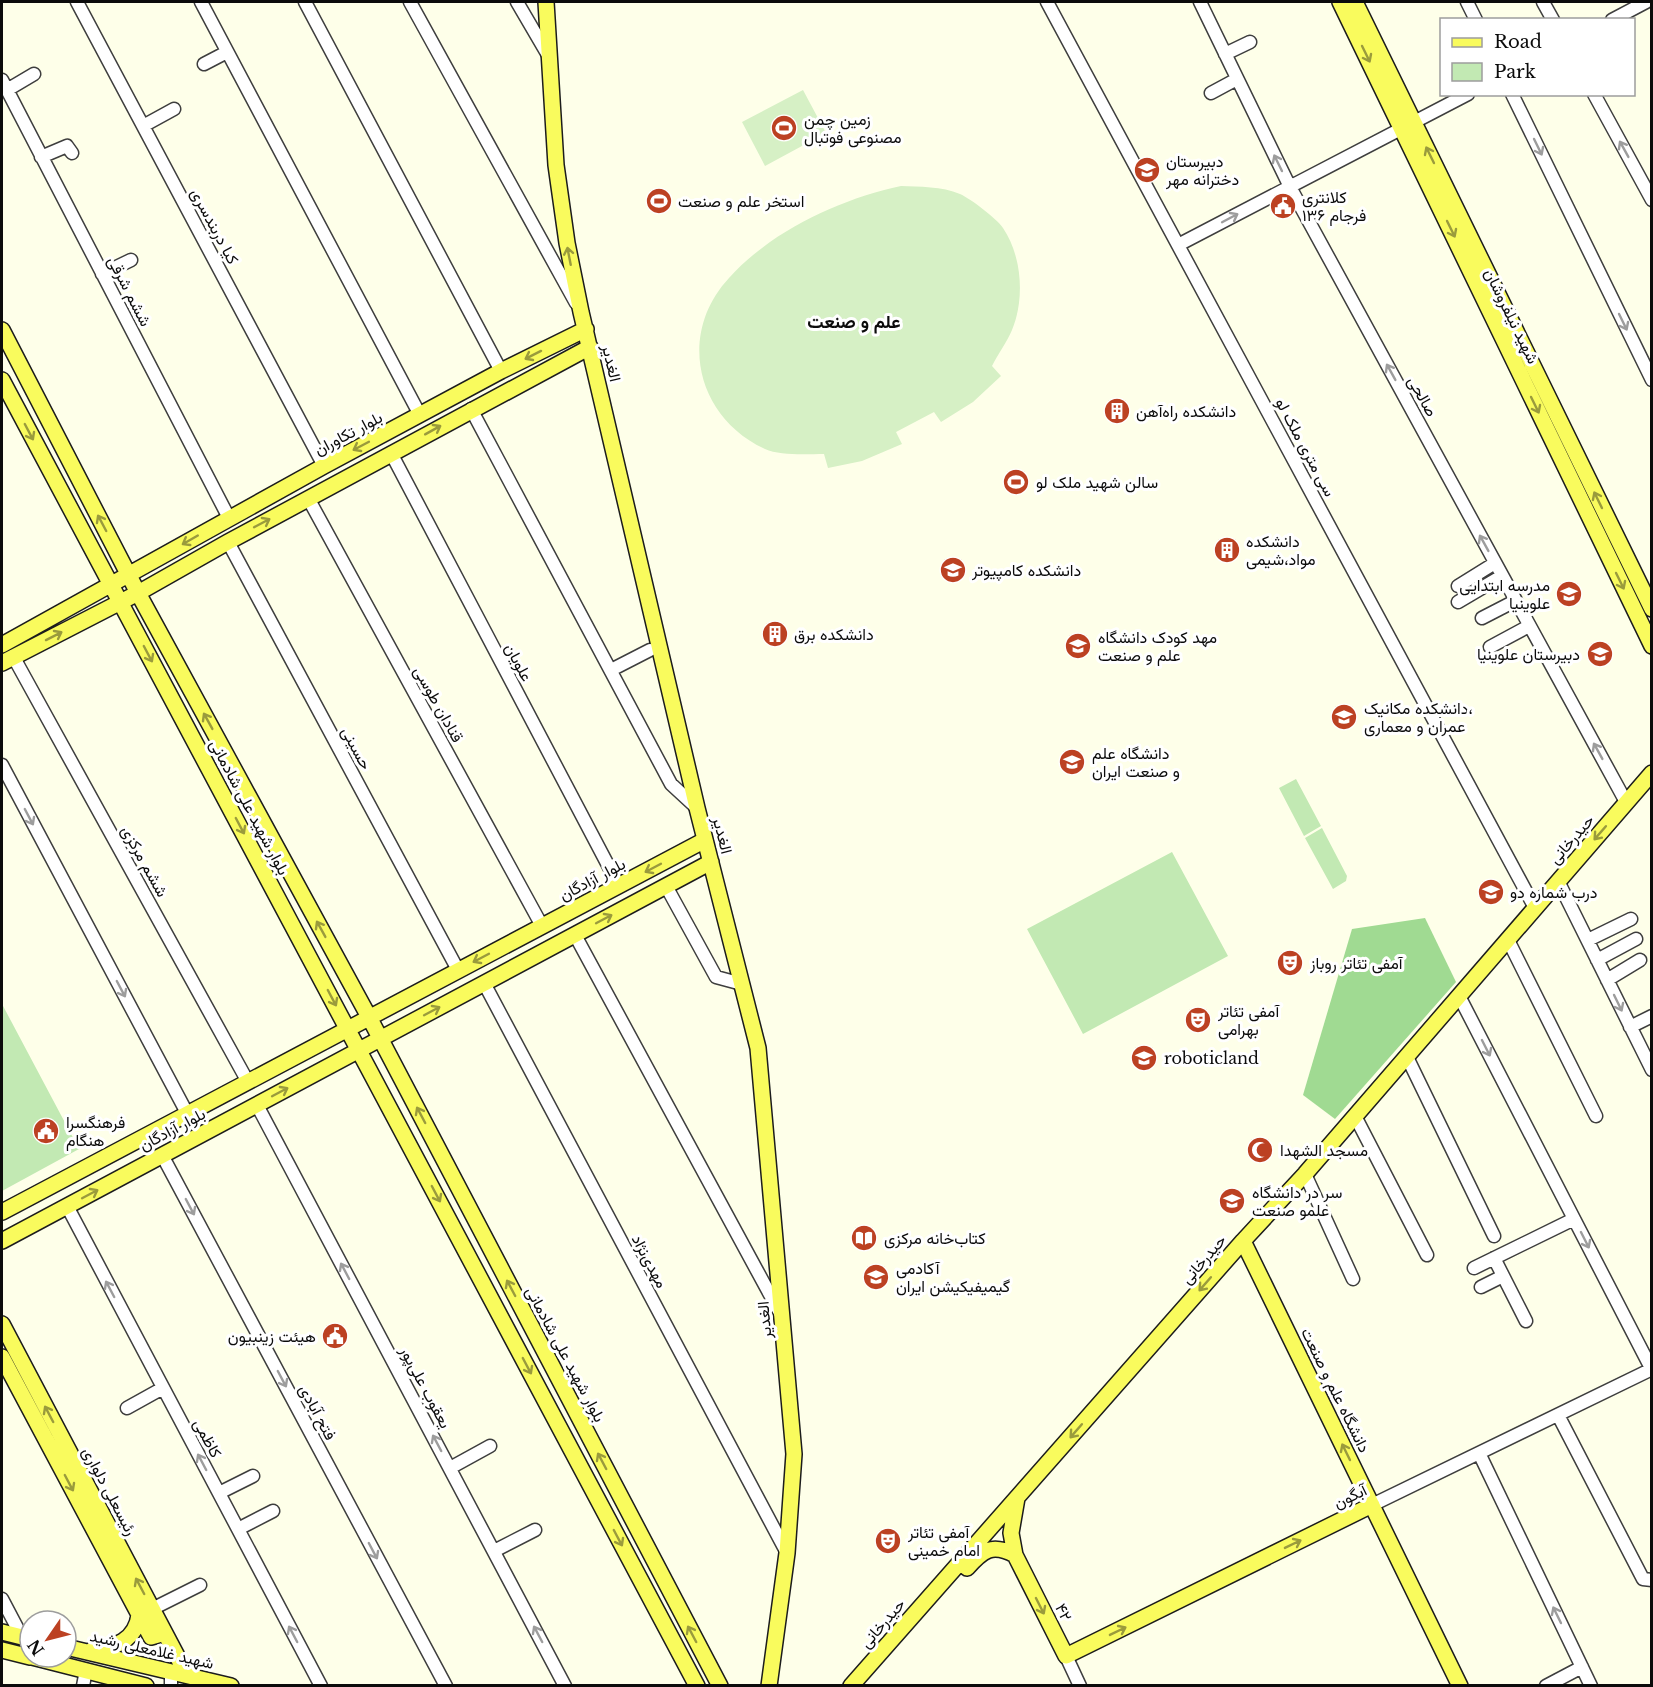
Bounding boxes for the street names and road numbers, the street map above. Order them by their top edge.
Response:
street label: کیا دربندسری [186,185,243,268]
street label: ششم شرقی [103,252,156,330]
street label: شهید نیلفروشان [1479,265,1544,367]
street label: الغدیر [597,341,626,384]
street label: صالحی [1403,372,1442,420]
street label: سی متری ملک لو [1271,394,1340,500]
street label: بلوار تکاوران [310,407,386,460]
street label: علویان [500,639,537,685]
street label: قنادان طوسی [409,662,468,746]
street label: حسینی [337,723,377,774]
street label: بلوار شهید علی شادمانی [205,736,294,879]
street label: حیدرخانی [1544,810,1599,869]
street label: الغدیر [708,813,737,856]
street label: ششم مرکزی [116,822,173,901]
street label: بلوار آزادگان [555,853,629,906]
street label: بلوار آزادگان [135,1103,209,1156]
street label: حیدرخانی [1176,1230,1231,1289]
street label: مهدی‌نژاد [627,1231,672,1292]
street label: بلوار شهید علی شادمانی [521,1283,610,1426]
street label: الغدیر [752,1300,777,1341]
street label: دانشگاه علم و صنعت [1296,1324,1375,1456]
street label: یعقوب علی‌پور [394,1342,456,1432]
street label: فتح آبادی [293,1381,341,1444]
street label: کاظمی [189,1415,227,1461]
street label: رئیسعلی دلواری [77,1443,142,1539]
street label: آبگون [1330,1479,1372,1513]
street label: حیدرخانی [855,1594,910,1653]
street label: ۴۲ [1051,1600,1077,1624]
street label: شهید غلامعلی رشید [88,1625,216,1674]

